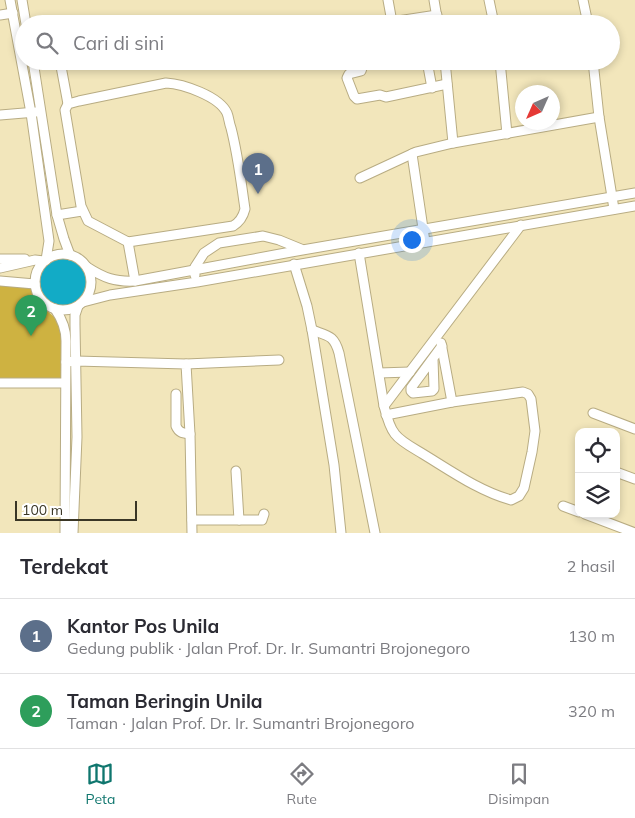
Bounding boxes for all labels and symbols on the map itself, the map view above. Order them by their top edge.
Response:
north arrow [515,85,560,130]
pin: 1 [242,153,274,194]
your location [399,227,425,253]
pin: 2 [15,295,47,336]
scale bar [15,498,138,521]

